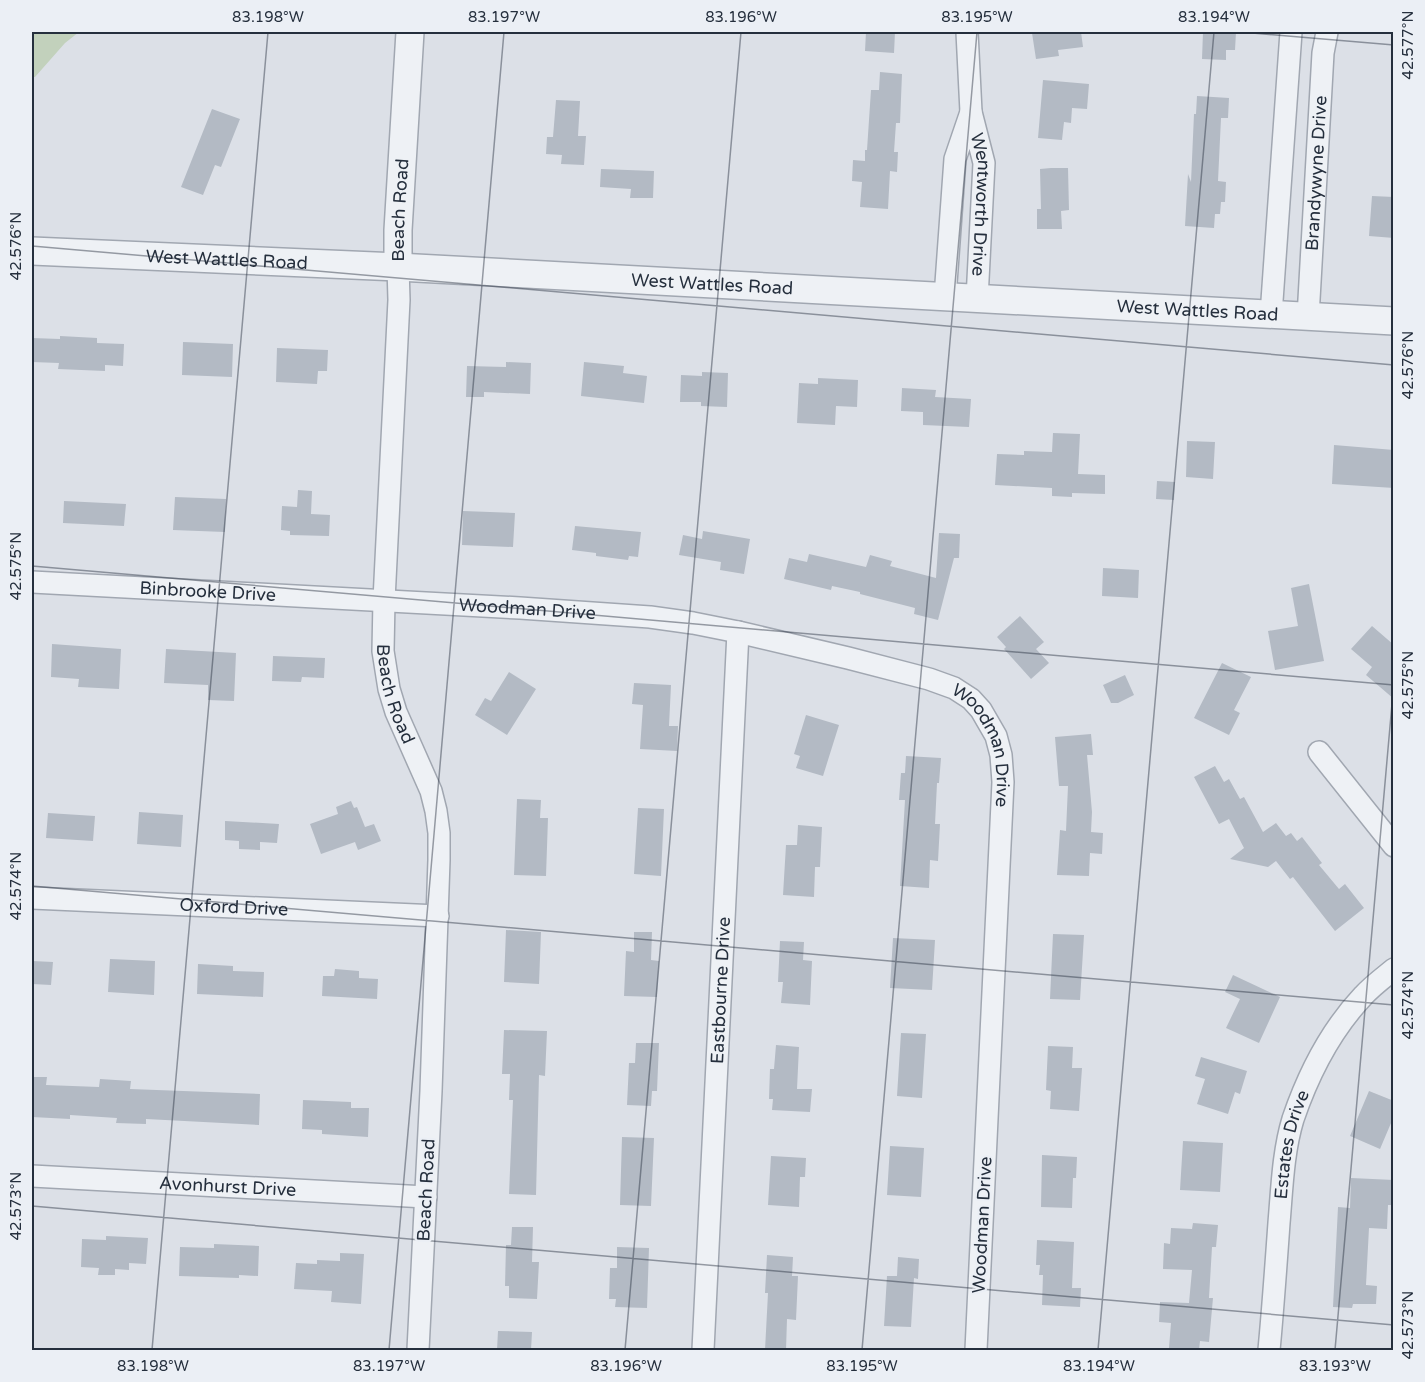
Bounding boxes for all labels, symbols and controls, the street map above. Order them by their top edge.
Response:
text: 83.198°W [232,8,304,26]
text: 83.197°W [468,8,540,26]
text: 83.196°W [705,8,777,26]
text: 83.195°W [941,8,1013,26]
text: 83.194°W [1178,8,1250,26]
text: 42.577°N [1399,10,1417,80]
street label: Brandywyne Drive [1301,95,1332,252]
street label: Wentworth Drive [966,131,995,277]
street label: Beach Road [387,158,413,262]
text: 42.576°N [7,212,25,280]
street label: West Wattles Road [145,245,308,274]
street label: West Wattles Road [631,269,794,299]
street label: West Wattles Road [1116,295,1279,326]
text: 42.576°N [1399,331,1417,399]
text: 42.575°N [7,532,25,600]
street label: Binbrooke Drive [139,577,277,606]
street label: Woodman Drive [458,594,597,624]
street label: Beach Road [372,644,420,747]
text: 42.575°N [1399,651,1417,719]
street label: Woodman Drive [948,679,1014,808]
text: 42.574°N [7,852,25,920]
street label: Oxford Drive [179,894,289,920]
street label: Eastbourne Drive [706,916,735,1065]
text: 42.574°N [1399,971,1417,1039]
street label: Estates Drive [1270,1087,1314,1200]
street label: Beach Road [412,1138,440,1242]
street label: Woodman Drive [967,1156,997,1294]
text: 42.573°N [7,1172,25,1240]
street label: Avonhurst Drive [159,1172,297,1201]
text: 42.573°N [1399,1291,1417,1359]
text: 83.198°W [117,1357,189,1375]
text: 83.197°W [353,1357,425,1375]
text: 83.196°W [590,1357,662,1375]
text: 83.195°W [826,1357,898,1375]
text: 83.194°W [1063,1357,1135,1375]
text: 83.193°W [1299,1357,1371,1375]

